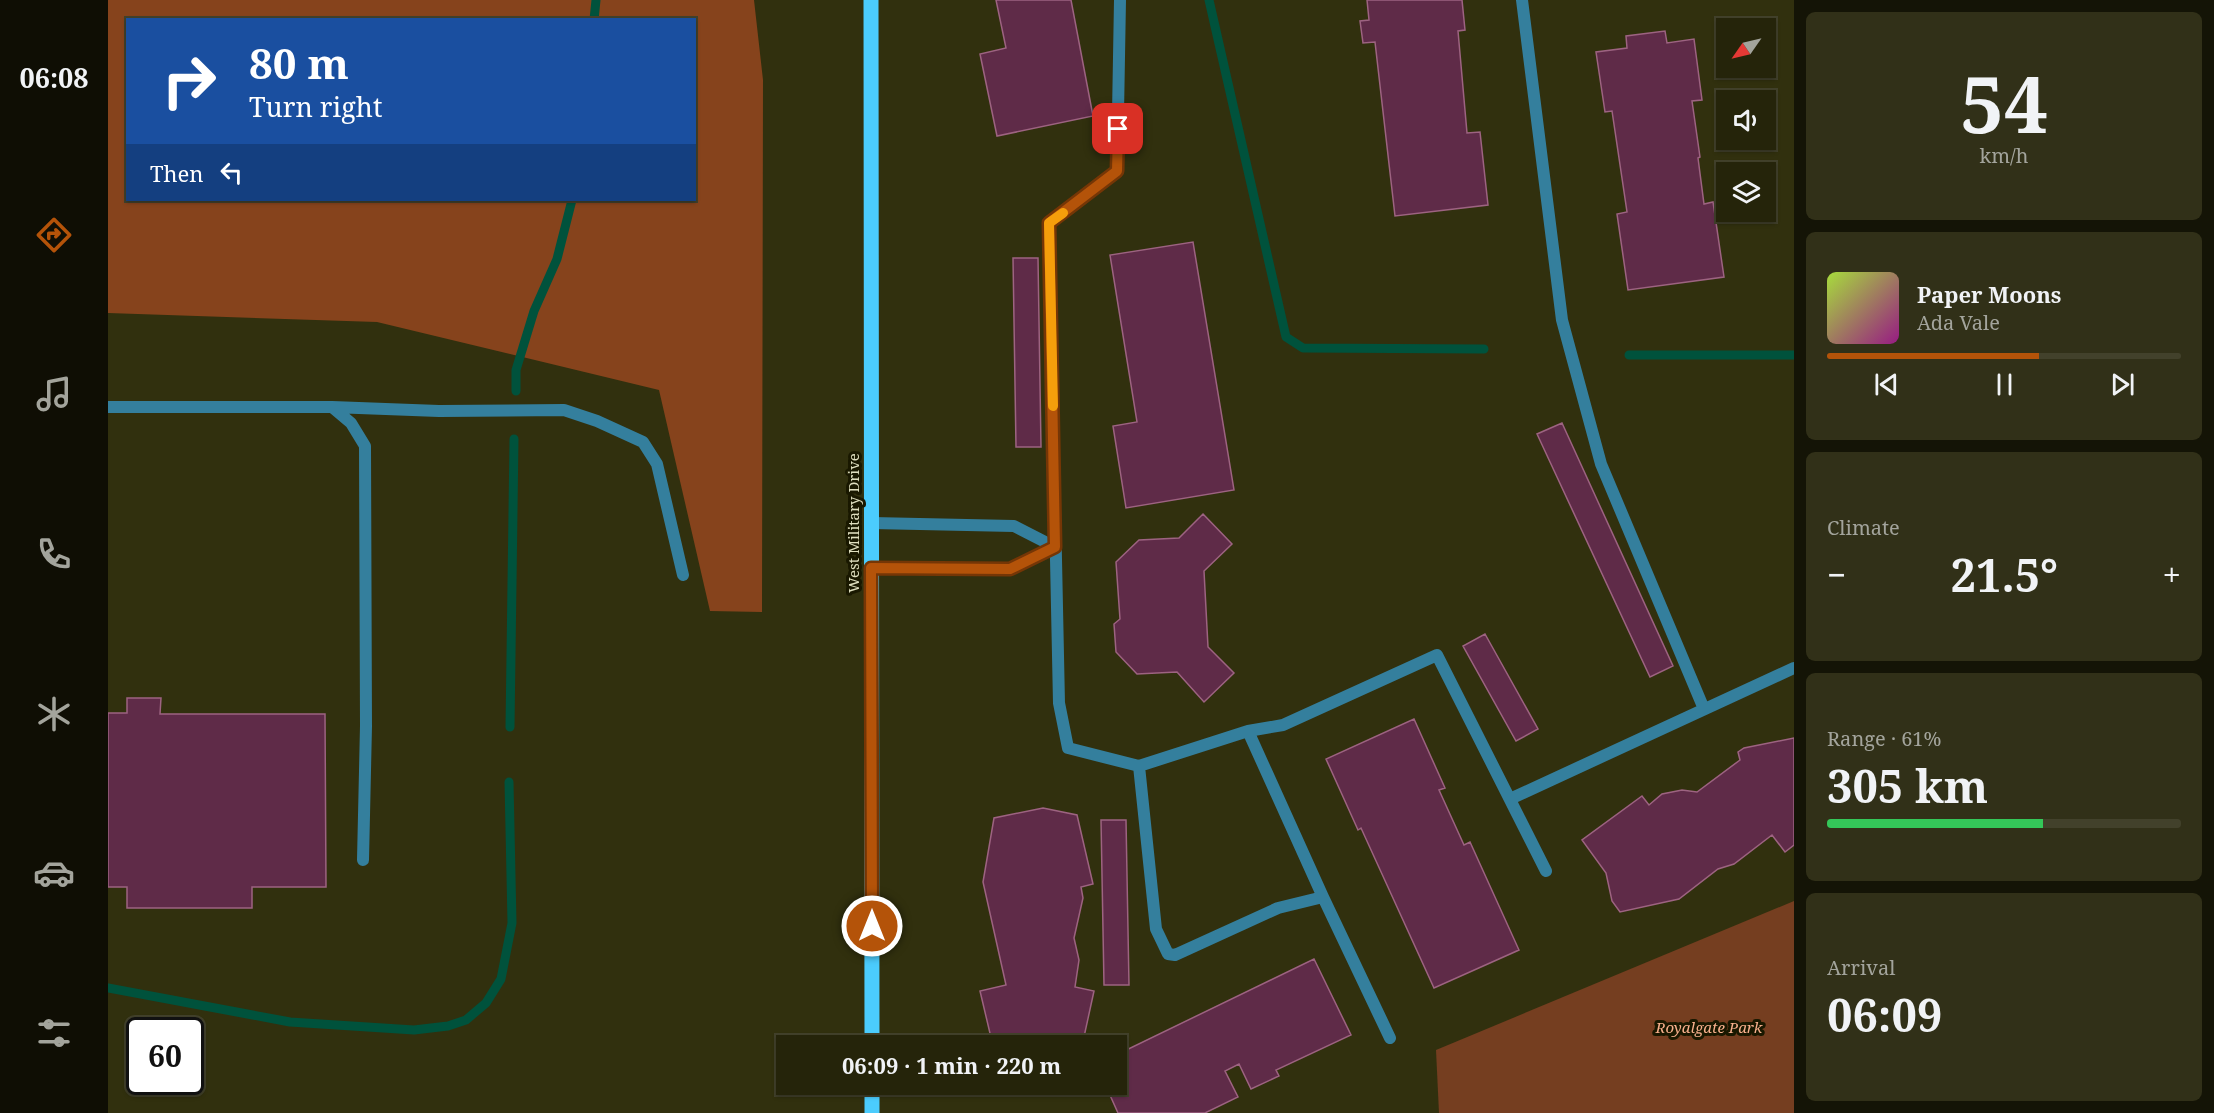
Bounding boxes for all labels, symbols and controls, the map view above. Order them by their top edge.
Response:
north arrow [1716,18,1776,78]
map controls [1716,18,1776,222]
text: 80 m [249,34,349,91]
icon: right [150,42,228,120]
text: 54 [1960,50,2048,156]
text: 06:08 [19,59,89,96]
text: Turn right [249,88,382,125]
button: sound [1716,90,1776,150]
pin [1092,103,1143,154]
icon: arrive [1101,112,1134,145]
text: km/h [1979,142,2029,169]
icon: left [215,156,248,189]
text: Then [150,158,203,188]
button: layers [1716,162,1776,222]
icon: directions [33,214,75,256]
text: Paper Moons [1917,279,2061,309]
text: Ada Vale [1917,309,2000,336]
icon: previous [1870,368,1903,401]
icon: pause [1988,368,2021,401]
icon: next [2106,368,2139,401]
icon: music [33,373,75,415]
street label: West Military Drive [843,453,863,593]
text: Climate [1827,514,1900,541]
icon: phone [33,533,75,575]
text: 21.5° [1951,544,2058,605]
text: − [1827,552,1846,597]
text: + [2163,552,2181,597]
icon: climate [33,693,75,735]
text: Range · 61% [1827,725,1941,752]
text: 305 km [1827,755,1988,816]
icon: car [33,852,75,894]
position arrow [840,894,904,958]
text: Arrival [1827,954,1895,981]
text: 06:09 [1827,984,1942,1045]
icon: filters [33,1012,75,1054]
speed limit sign: 60 [126,1017,204,1095]
park label: Royalgate Park [1655,1017,1763,1037]
text: 06:09 · 1 min · 220 m [842,1050,1061,1080]

